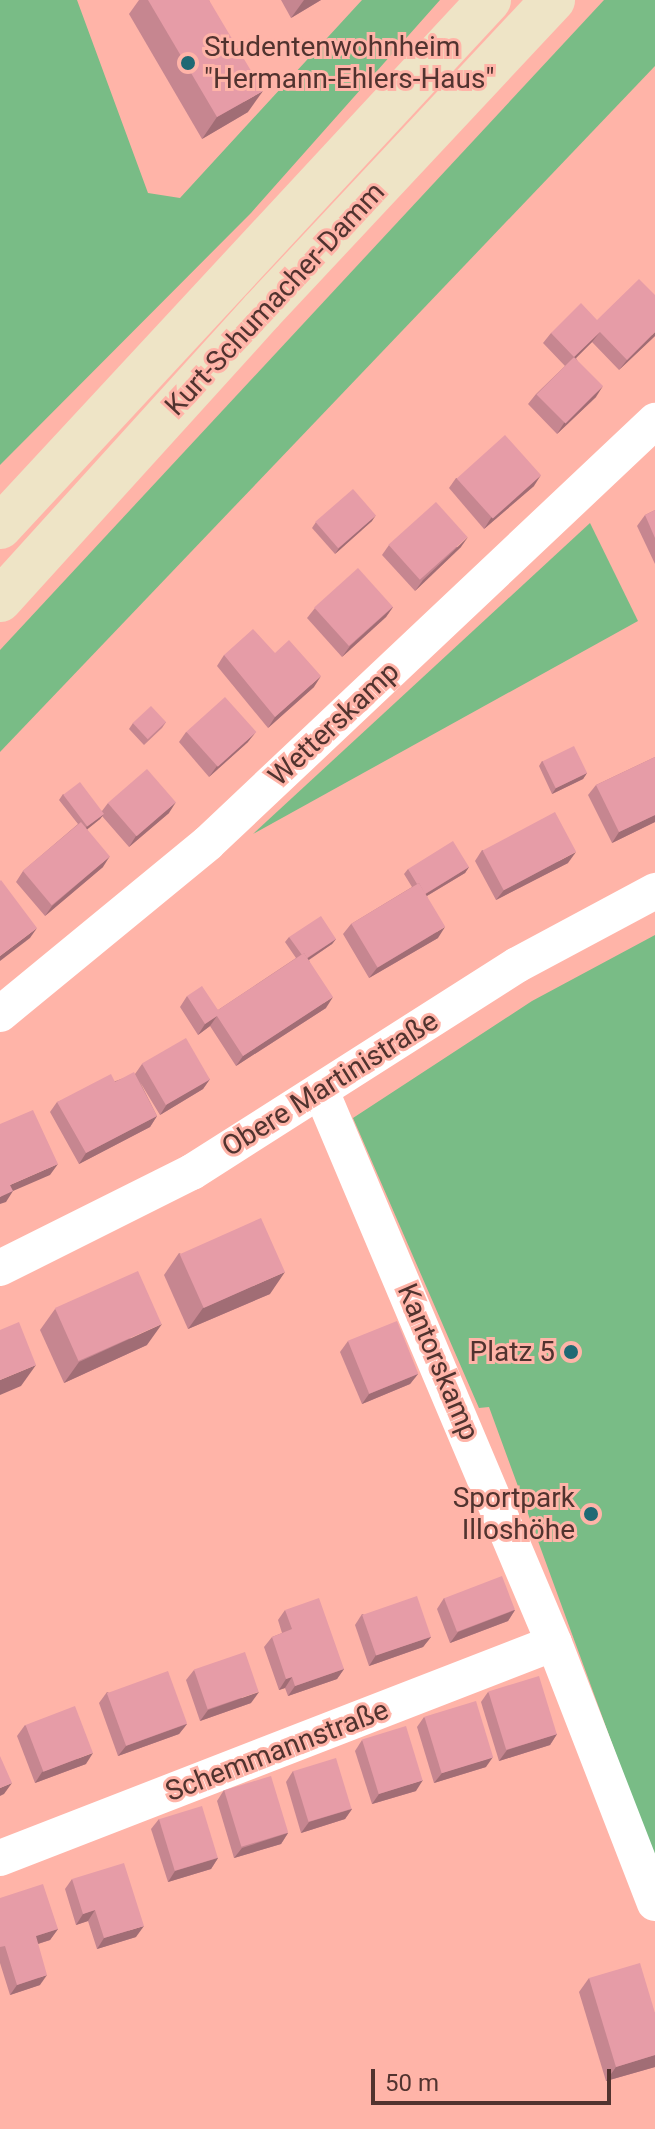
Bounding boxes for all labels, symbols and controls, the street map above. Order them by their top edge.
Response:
place label: Studentenwohnheim "Hermann-Ehlers-Haus" [204,30,494,96]
marker: Studentenwohnheim "Hermann-Ehlers-Haus" [179,54,197,72]
street label: Kurt-Schumacher-Damm [158,175,392,423]
street label: Wetterskamp [262,655,406,793]
street label: Obere Martinistraße [216,1004,444,1164]
street label: Kantorskamp [390,1279,486,1445]
place label: Platz 5 [470,1335,555,1369]
marker: Platz 5 [562,1343,580,1361]
place label: Sportpark Illoshöhe [453,1481,575,1547]
marker: Sportpark Illoshöhe [582,1505,600,1523]
street label: Schemmannstraße [161,1693,393,1809]
scale bar [375,2053,615,2103]
text: 50 m [385,2069,439,2097]

